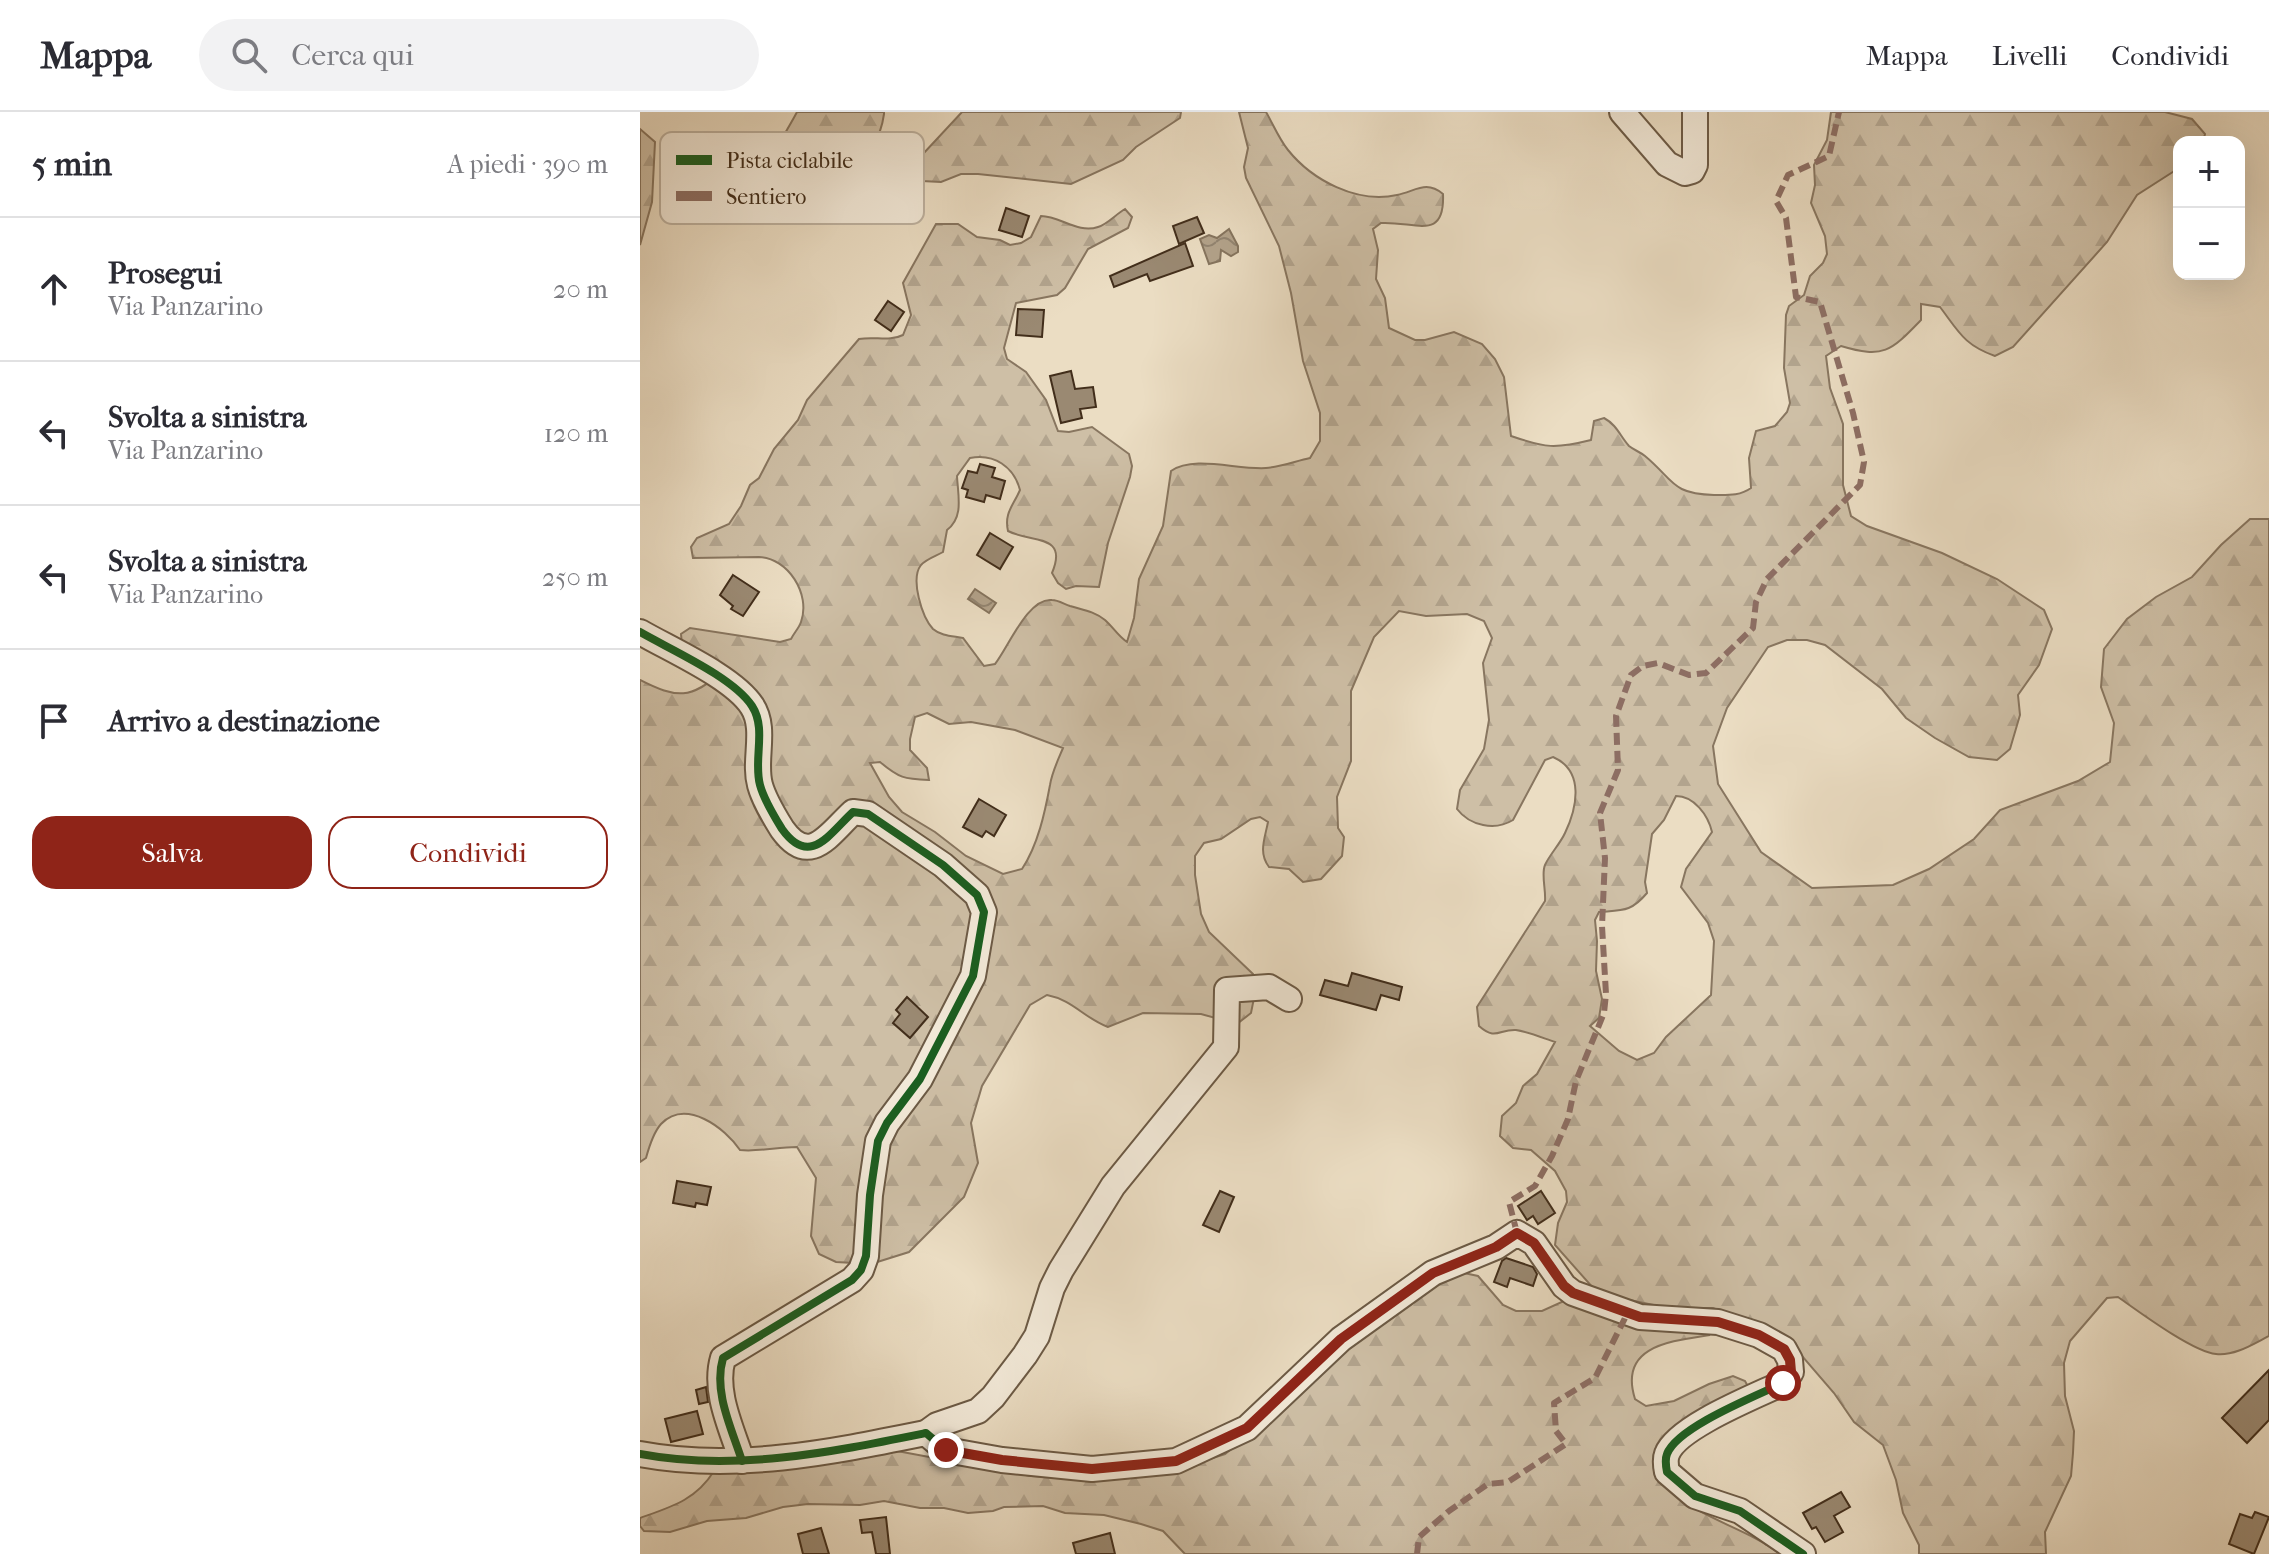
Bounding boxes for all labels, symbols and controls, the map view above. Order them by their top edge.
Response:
search box [199,19,759,91]
text: Mappa [40,33,151,78]
icon: search [227,33,271,77]
text: Cerca qui [291,38,414,73]
text: Mappa [1866,39,1948,72]
text: Livelli [1992,39,2067,72]
text: Condividi [2111,39,2229,72]
legend [660,132,924,224]
map controls [2173,136,2245,280]
button: + [2173,136,2245,208]
text: 5 min [32,144,112,184]
text: Pista ciclabile [726,148,853,174]
text: A piedi · 390 m [447,149,608,180]
text: Sentiero [726,184,806,210]
button: − [2173,208,2245,280]
text: Prosegui [108,256,222,291]
icon: ahead [32,267,76,311]
text: 20 m [553,274,608,305]
text: Via Panzarino [108,291,263,322]
text: Svolta a sinistra [108,400,306,435]
icon: left [32,411,76,455]
text: 120 m [544,418,608,449]
text: Via Panzarino [108,435,263,466]
text: Svolta a sinistra [108,544,306,579]
icon: left [32,555,76,599]
text: 250 m [542,562,608,593]
text: Via Panzarino [108,579,263,610]
icon: arrive [32,699,76,743]
text: Arrivo a destinazione [108,704,380,739]
button: Salva [32,816,312,889]
button: Condividi [328,816,608,889]
route start [1765,1365,1801,1401]
route end [928,1432,964,1468]

